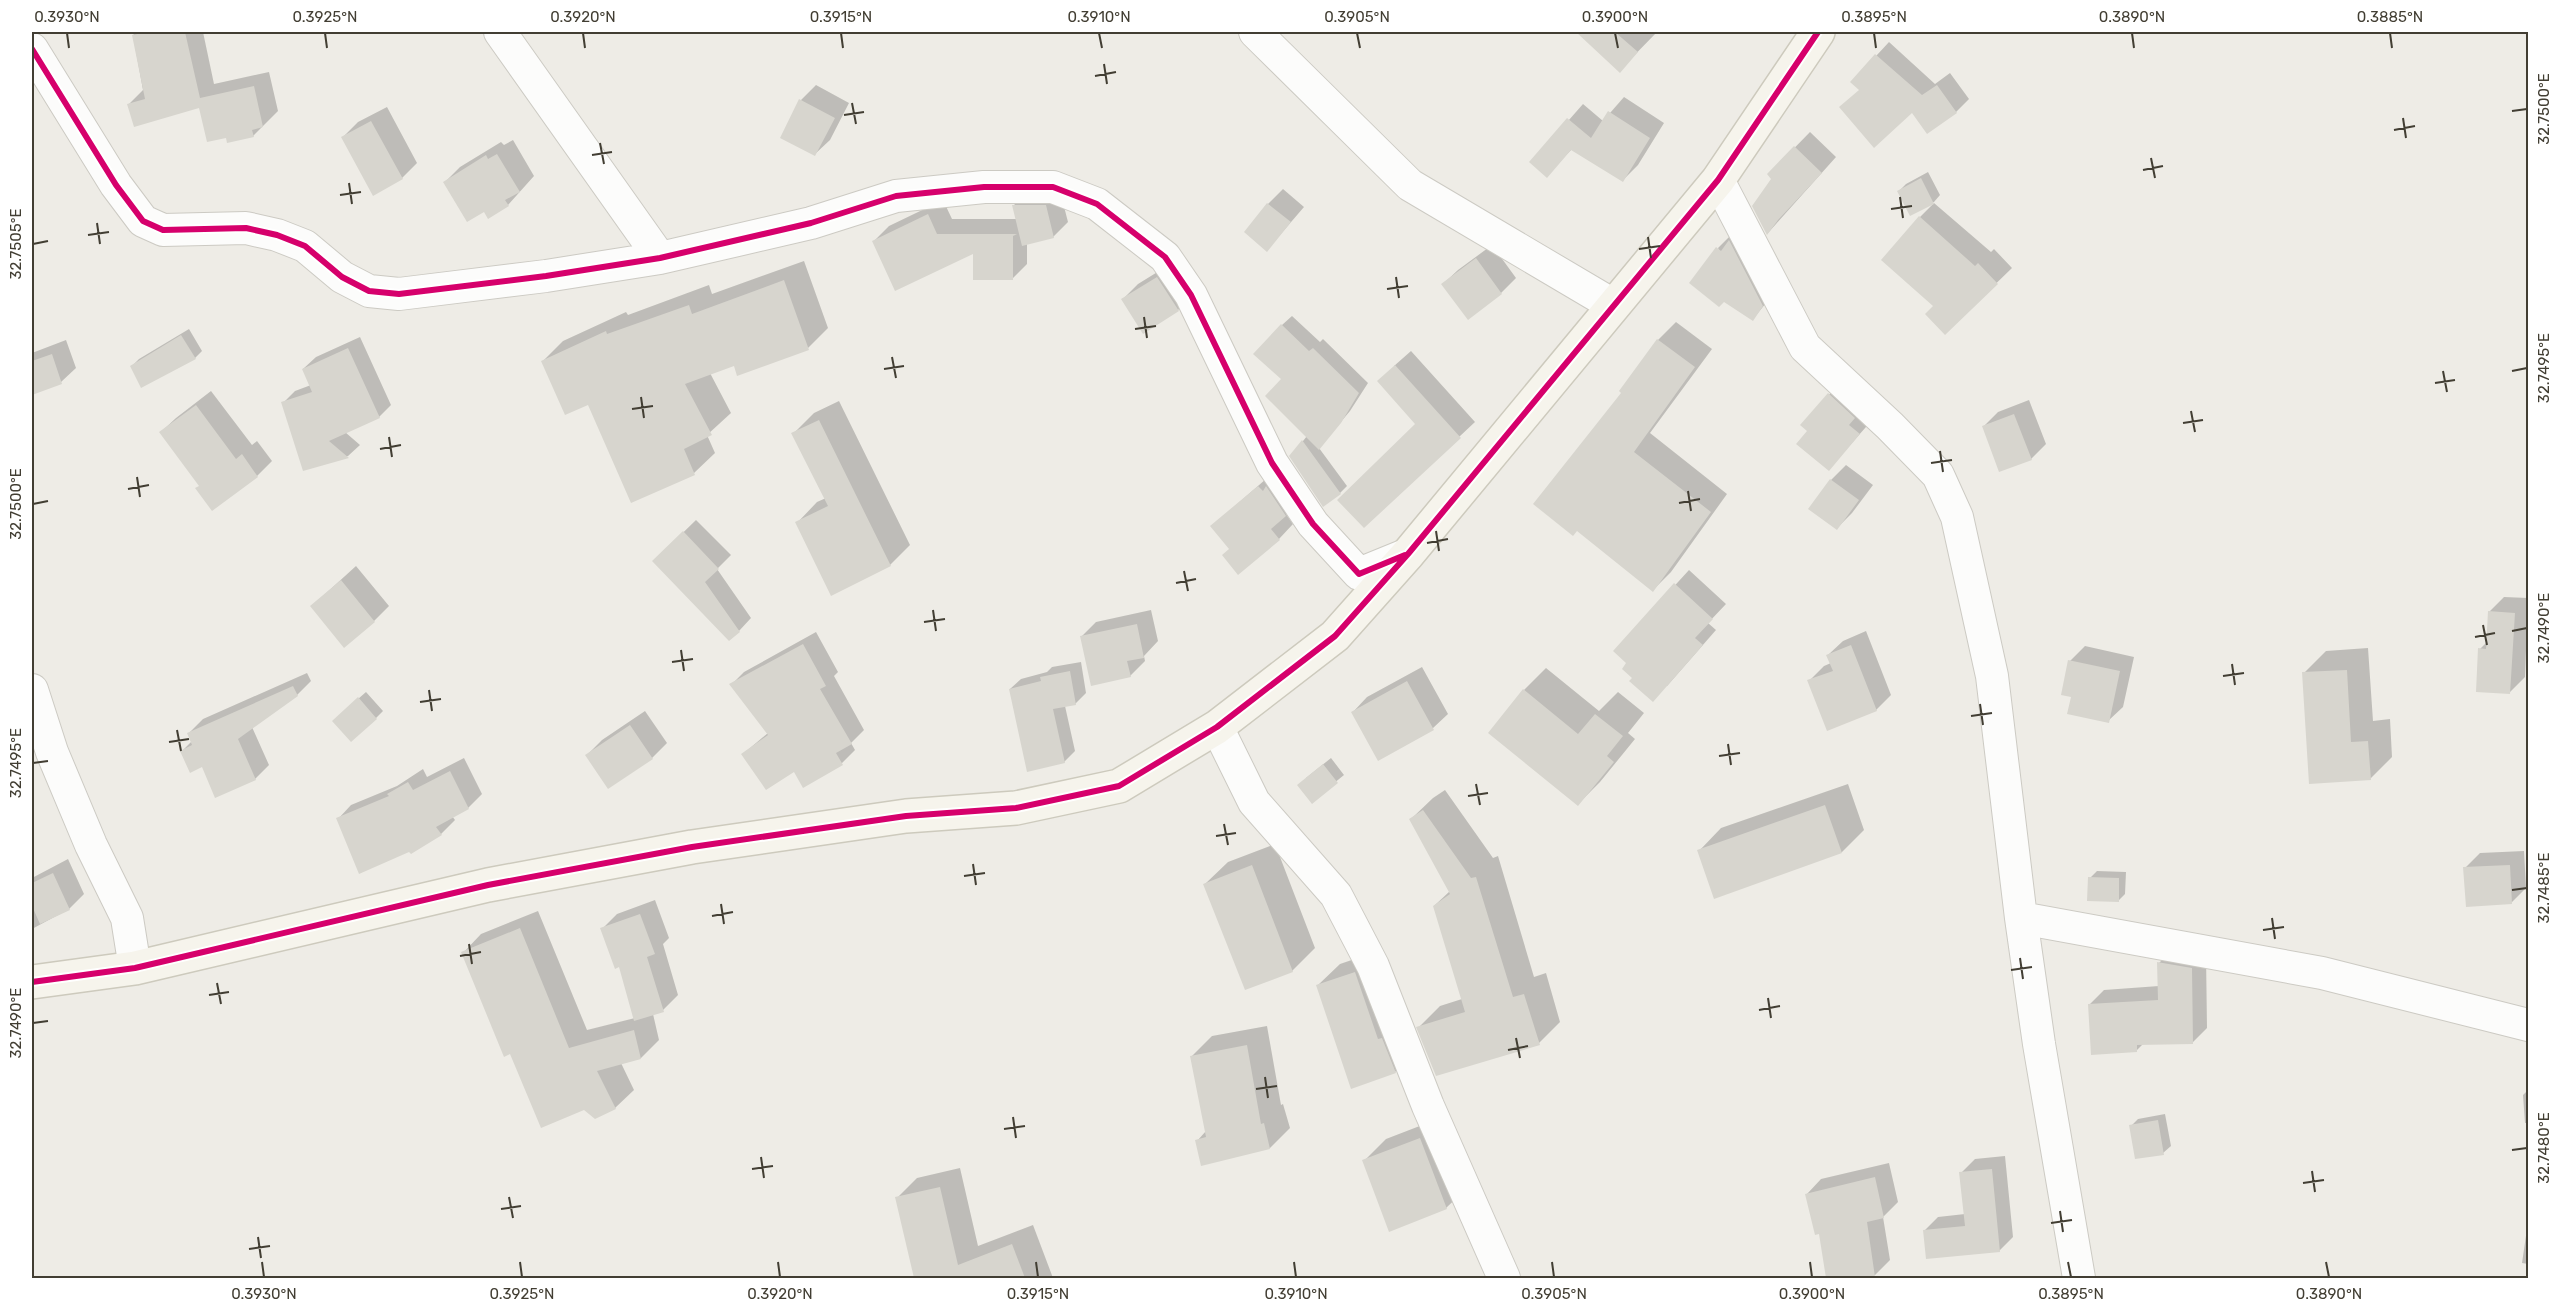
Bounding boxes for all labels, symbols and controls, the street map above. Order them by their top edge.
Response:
text: 0.3930°N [34,8,100,26]
text: 0.3925°N [293,8,357,26]
text: 0.3920°N [550,8,616,26]
text: 0.3915°N [810,8,872,26]
text: 0.3910°N [1067,8,1131,26]
text: 0.3905°N [1324,8,1390,26]
text: 0.3900°N [1582,8,1648,26]
text: 0.3895°N [1841,8,1907,26]
text: 0.3890°N [2099,8,2165,26]
text: 0.3885°N [2357,8,2423,26]
text: 32.7500°E [2535,73,2553,145]
text: 32.7505°E [7,208,25,280]
text: 32.7495°E [2535,333,2553,403]
text: 32.7500°E [7,468,25,540]
text: 32.7490°E [2535,593,2553,663]
text: 32.7495°E [7,728,25,798]
text: 32.7485°E [2535,852,2553,924]
text: 32.7490°E [7,988,25,1058]
text: 32.7480°E [2535,1112,2553,1184]
text: 0.3930°N [231,1285,297,1303]
text: 0.3925°N [490,1285,554,1303]
text: 0.3920°N [747,1285,813,1303]
text: 0.3915°N [1007,1285,1069,1303]
text: 0.3910°N [1264,1285,1328,1303]
text: 0.3905°N [1521,1285,1587,1303]
text: 0.3900°N [1779,1285,1845,1303]
text: 0.3895°N [2038,1285,2104,1303]
text: 0.3890°N [2296,1285,2362,1303]

